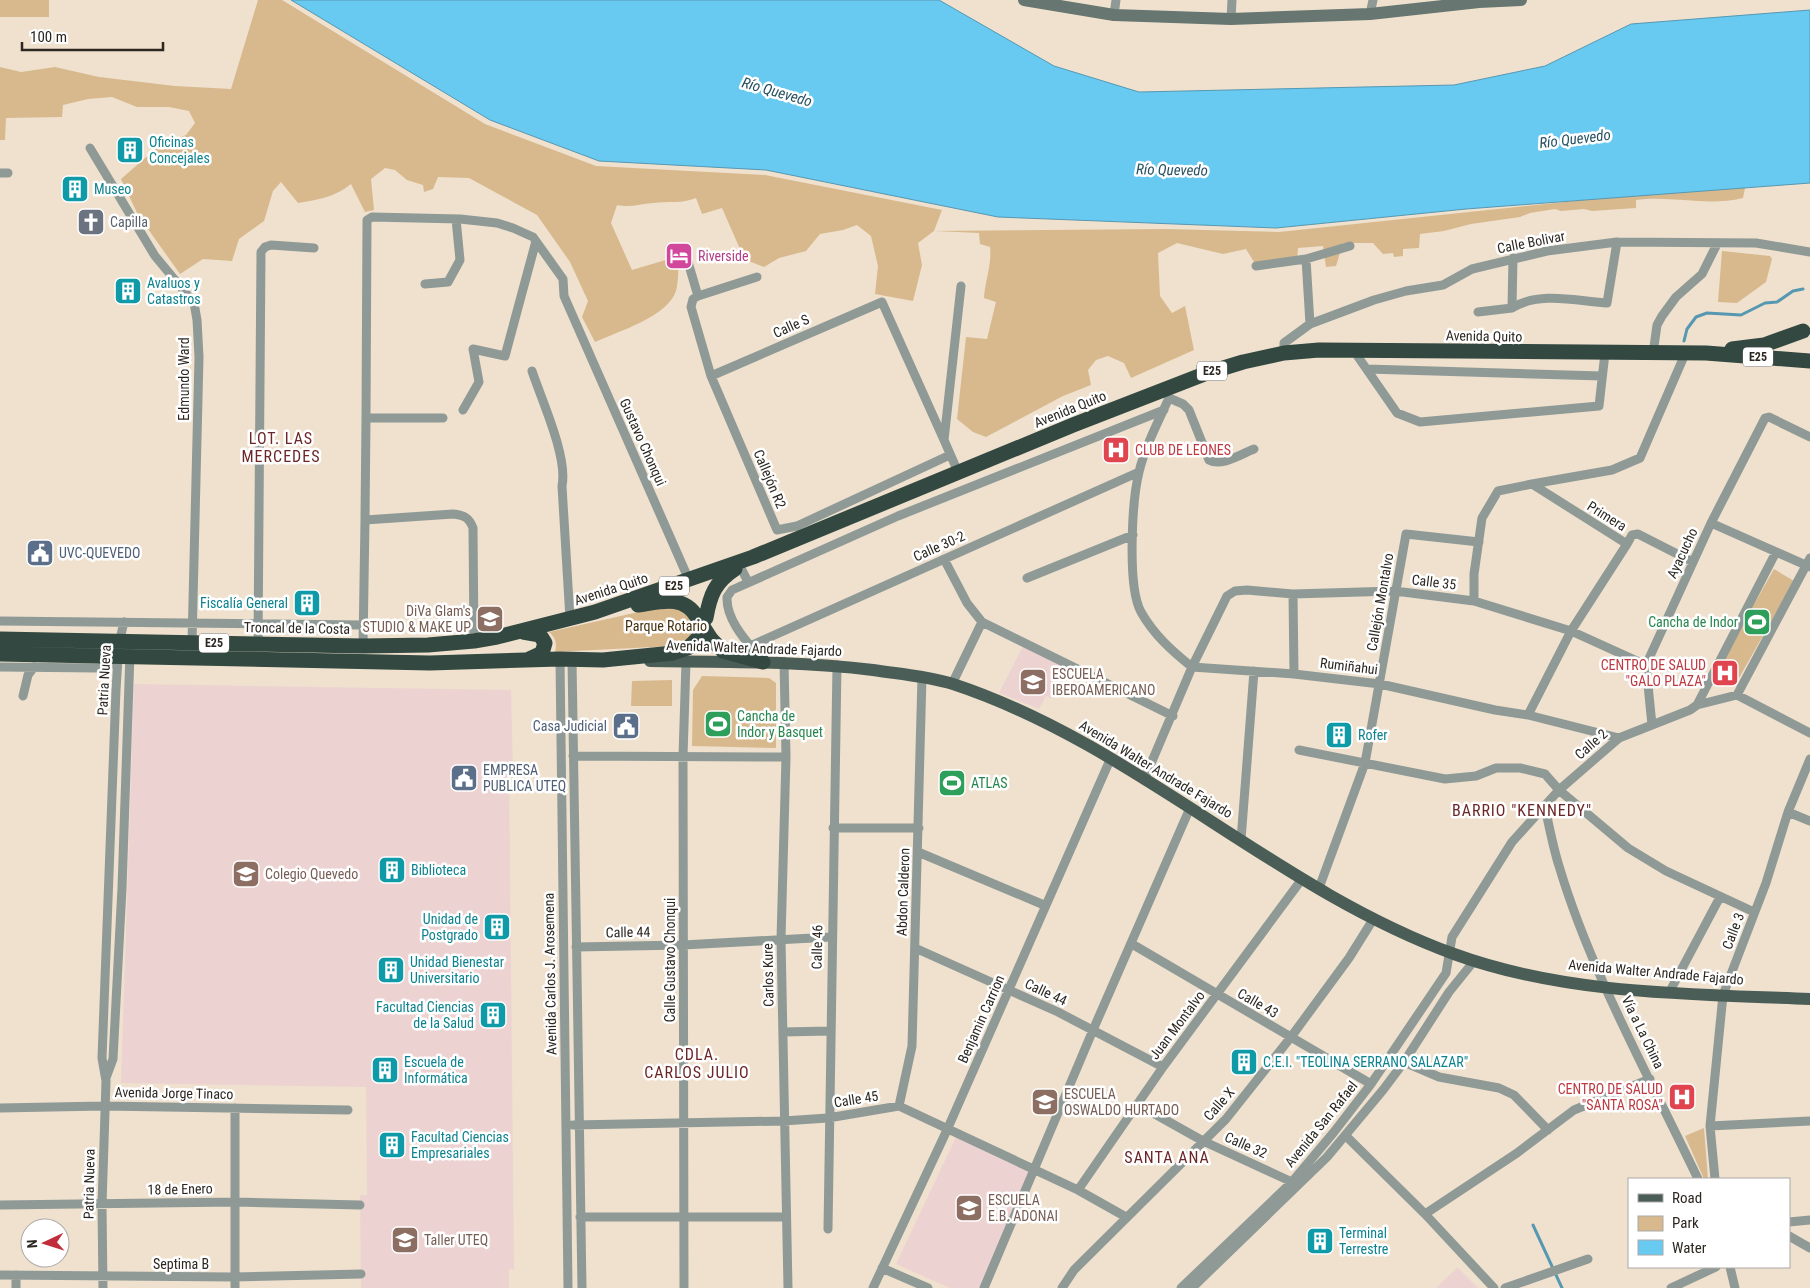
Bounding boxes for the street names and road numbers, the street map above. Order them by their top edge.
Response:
street label: Calle Bolivar [1496,228,1566,256]
street label: Calle S [770,311,812,341]
street label: Avenida Quito [1446,327,1522,345]
street label: Edmundo Ward [176,337,192,421]
road number: E25 [1743,348,1773,367]
road number: E25 [1197,362,1227,381]
street label: Avenida Quito [1032,387,1108,431]
street label: Gustavo Chonqui [617,396,669,488]
street label: Callejón R2 [750,447,790,511]
street label: Primera [1585,498,1629,534]
street label: Ayacucho [1663,525,1701,581]
street label: Calle 30-2 [911,527,967,565]
street label: Callejón Montalvo [1364,552,1396,652]
street label: Avenida Quito [572,570,650,608]
street label: Calle 35 [1411,571,1457,593]
road number: E25 [659,576,689,596]
street label: Troncal de la Costa [244,619,350,637]
road number: E25 [199,634,229,652]
street label: Avenida Walter Andrade Fajardo [666,637,842,659]
street label: Patria Nueva [94,644,114,716]
street label: Rumiñahui [1319,655,1379,677]
street label: Avenida Walter Andrade Fajardo [1076,717,1236,821]
street label: Calle 2 [1572,726,1611,762]
street label: Abdon Calderon [893,848,913,936]
street label: Avenida Carlos J. Arosemena [541,893,559,1055]
street label: Calle Gustavo Chonqui [662,898,678,1022]
street label: Calle 3 [1719,911,1747,951]
street label: Calle 44 [606,924,651,940]
street label: Calle 46 [809,924,825,969]
street label: Carlos Kure [759,943,777,1007]
street label: Avenida Walter Andrade Fajardo [1568,956,1744,988]
street label: Benjamin Carrion [954,972,1008,1066]
street label: Calle 44 [1022,975,1070,1009]
street label: Calle 43 [1235,985,1281,1021]
street label: Juan Montalvo [1146,988,1208,1062]
street label: Vía a La China [1619,993,1667,1071]
street label: Avenida San Rafael [1281,1078,1361,1170]
street label: Avenida Jorge Tinaco [114,1084,234,1102]
street label: Calle X [1200,1084,1238,1124]
street label: Calle 45 [833,1088,879,1110]
street label: Calle 32 [1222,1129,1270,1161]
street label: Patria Nueva [80,1149,98,1219]
street label: 18 de Enero [147,1180,213,1198]
street label: Septima B [153,1256,209,1272]

